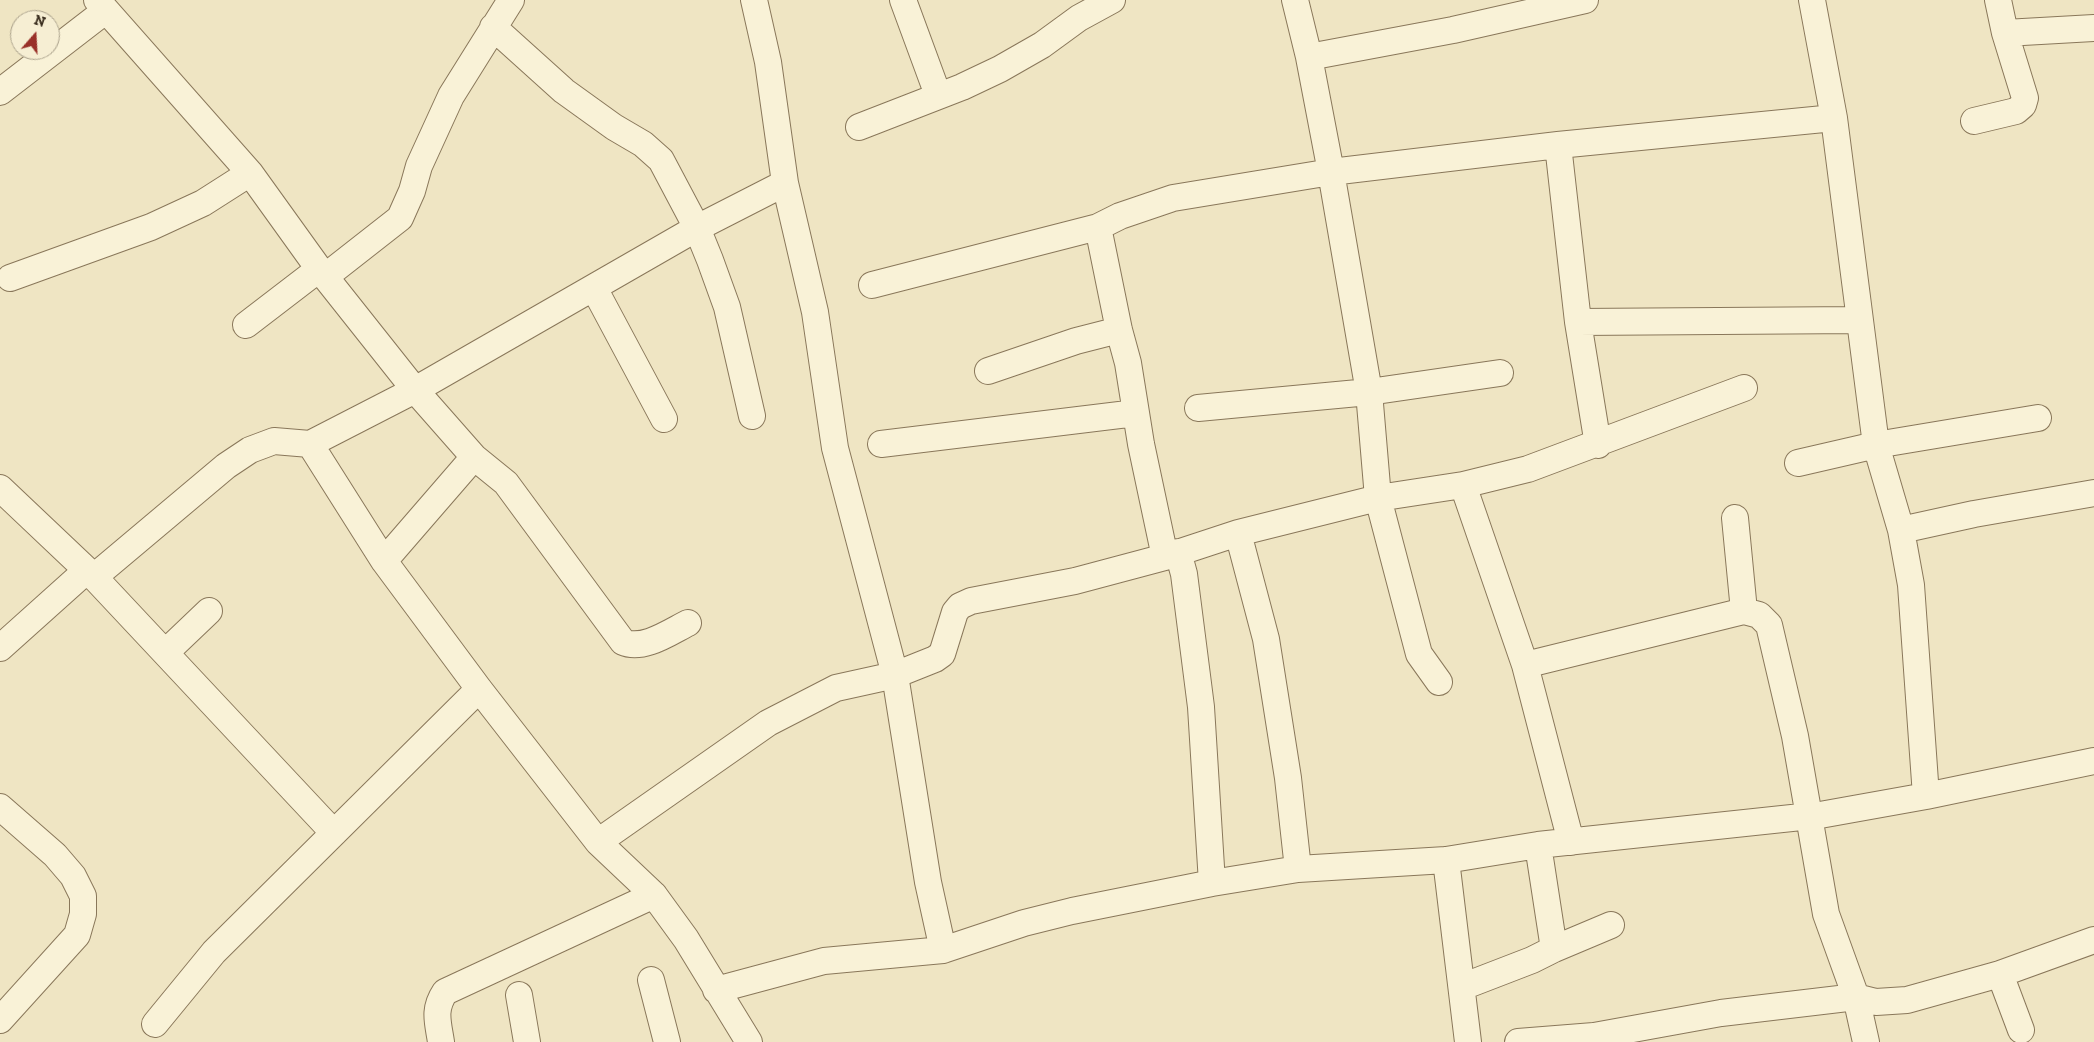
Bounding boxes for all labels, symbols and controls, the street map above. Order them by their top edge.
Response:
north arrow [10,10,60,60]
text: N [32,12,48,31]

